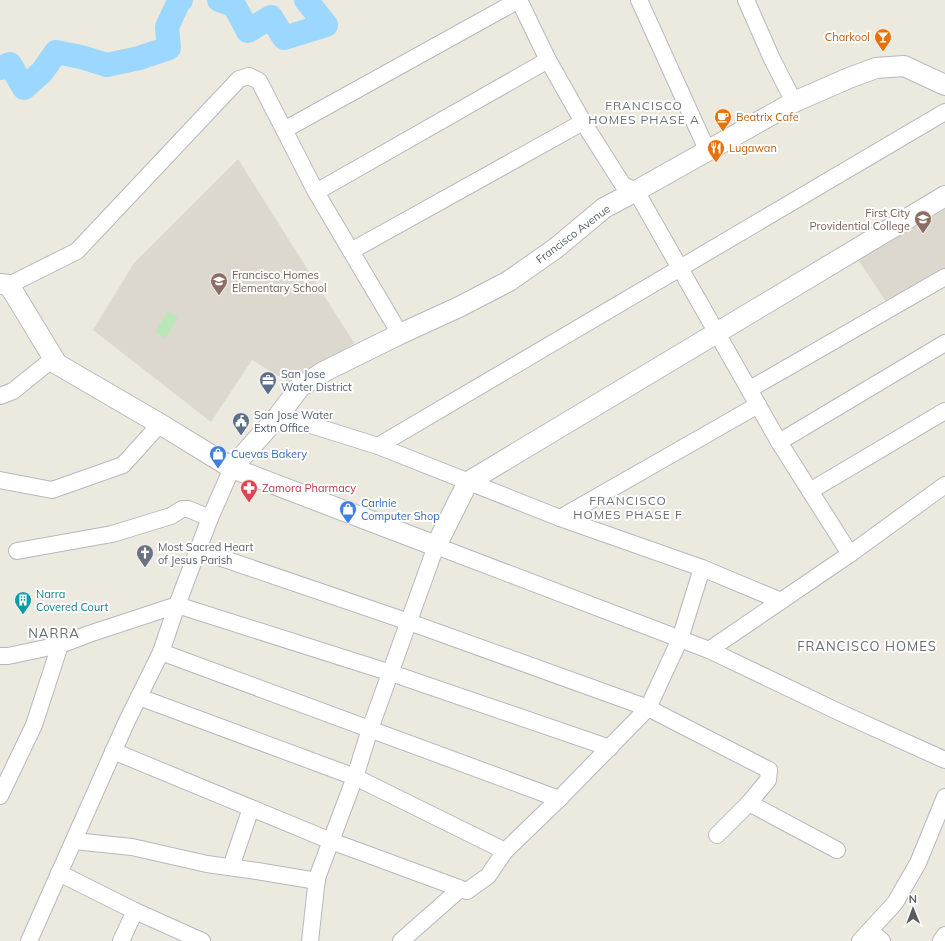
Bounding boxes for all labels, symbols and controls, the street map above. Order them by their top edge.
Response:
bar icon: Charkool [873,27,893,52]
place label: Charkool [825,30,870,44]
district label: FRANCISCO HOMES PHASE A [588,98,700,127]
cafe icon: Beatrix Cafe [713,107,733,132]
place label: Beatrix Cafe [736,110,799,124]
restaurant icon: Lugawan [706,138,726,163]
place label: Lugawan [729,141,777,155]
street label: Francisco Avenue [533,202,613,266]
place label: First City Providential College [810,206,910,233]
school or university icon: First City Providential College [913,209,933,234]
place label: Francisco Homes Elementary School [232,268,327,295]
school or university icon: Francisco Homes Elementary School [209,271,229,296]
place label: San Jose Water District [281,367,352,394]
office icon: San Jose Water District [258,370,278,395]
place label: San Jose Water Extn Office [254,408,333,435]
public building icon: San Jose Water Extn Office [231,411,251,436]
shop icon: Cuevas Bakery [208,444,228,469]
place label: Cuevas Bakery [231,447,307,461]
pharmacy icon: Zamora Pharmacy [239,478,259,503]
place label: Zamora Pharmacy [262,481,356,495]
district label: FRANCISCO HOMES PHASE F [573,493,683,522]
place label: Carlnie Computer Shop [361,496,440,523]
shop icon: Carlnie Computer Shop [338,499,358,524]
place label: Most Sacred Heart of Jesus Parish [158,540,253,567]
church icon: Most Sacred Heart of Jesus Parish [135,543,155,568]
place label: Narra Covered Court [36,587,109,614]
building icon: Narra Covered Court [13,590,33,615]
district label: NARRA [28,625,80,641]
district label: FRANCISCO HOMES [797,638,937,654]
north arrow [893,889,933,929]
text: N [909,892,917,906]

